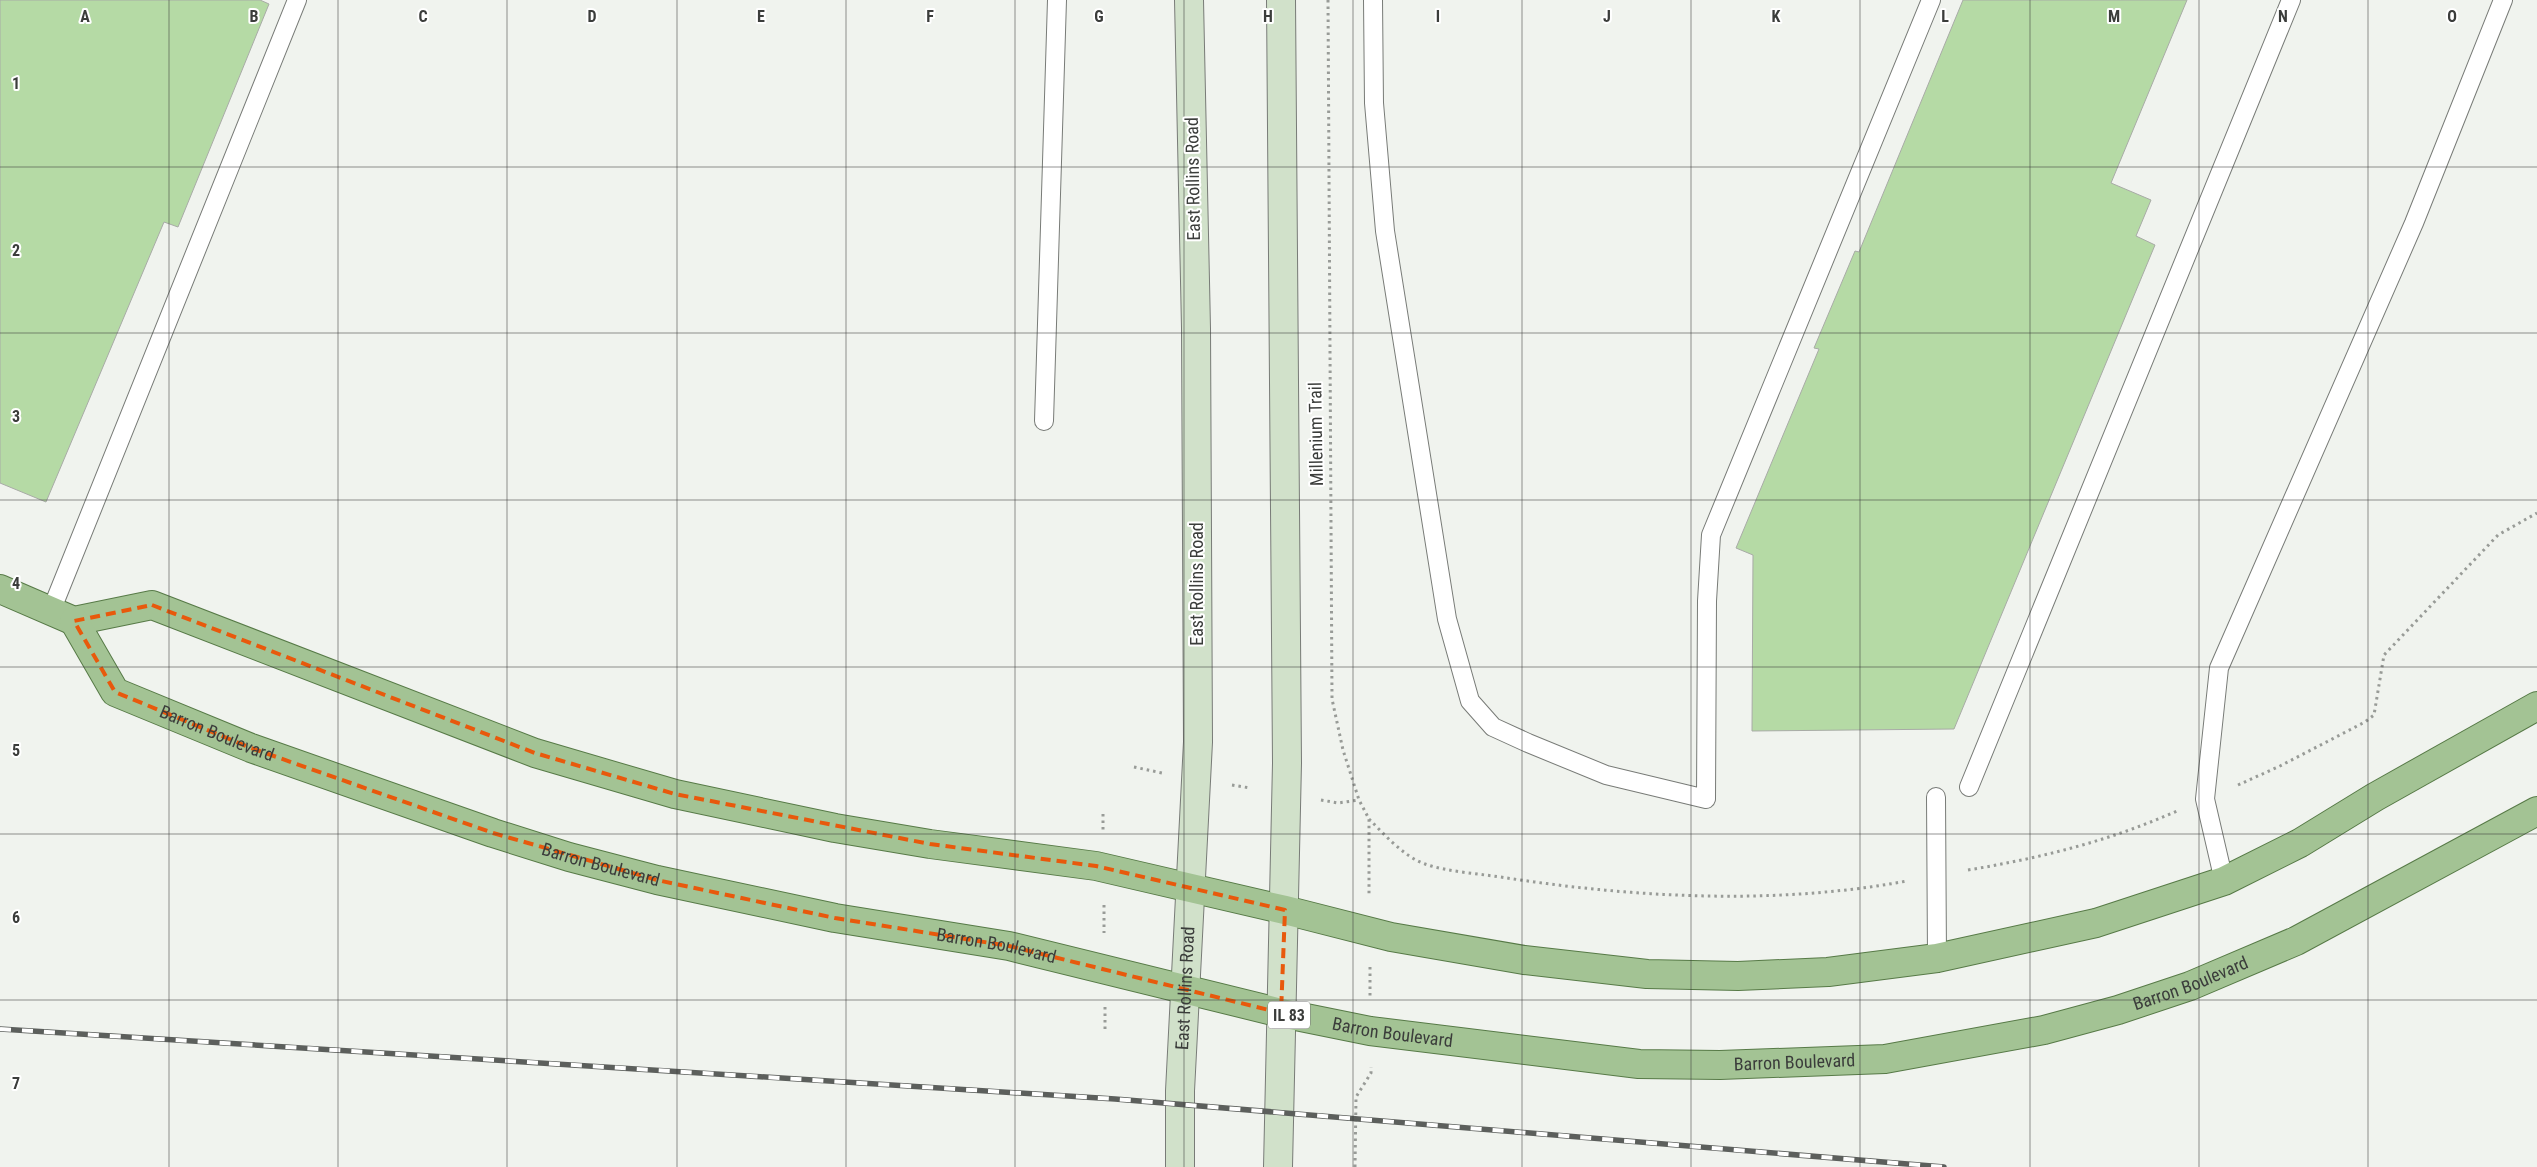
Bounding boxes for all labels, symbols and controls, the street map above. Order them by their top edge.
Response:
text: A [80,7,90,26]
text: B [250,7,259,26]
text: C [418,7,428,26]
text: D [587,7,597,26]
text: E [757,7,765,26]
text: F [926,7,934,26]
text: G [1094,7,1104,26]
text: H [1263,7,1273,26]
text: I [1436,7,1440,26]
text: J [1603,7,1611,26]
text: K [1772,7,1781,26]
text: L [1941,7,1949,26]
text: M [2108,7,2120,26]
text: N [2278,7,2288,26]
text: O [2447,7,2457,26]
text: 1 [12,74,20,93]
street label: East Rollins Road [1181,117,1204,241]
text: 2 [12,241,20,260]
street label: Millenium Trail [1304,382,1327,486]
text: 3 [12,407,20,426]
street label: East Rollins Road [1186,522,1207,646]
text: 4 [12,574,20,593]
street label: Barron Boulevard [157,701,277,765]
text: 5 [12,741,20,760]
street label: Barron Boulevard [539,838,662,890]
text: 6 [12,908,20,927]
street label: Barron Boulevard [935,923,1059,967]
street label: East Rollins Road [1171,926,1198,1050]
street label: Barron Boulevard [2130,952,2251,1014]
road number: IL 83 [1268,1002,1310,1028]
street label: Barron Boulevard [1331,1013,1454,1051]
street label: Barron Boulevard [1733,1049,1856,1074]
text: 7 [12,1074,20,1093]

